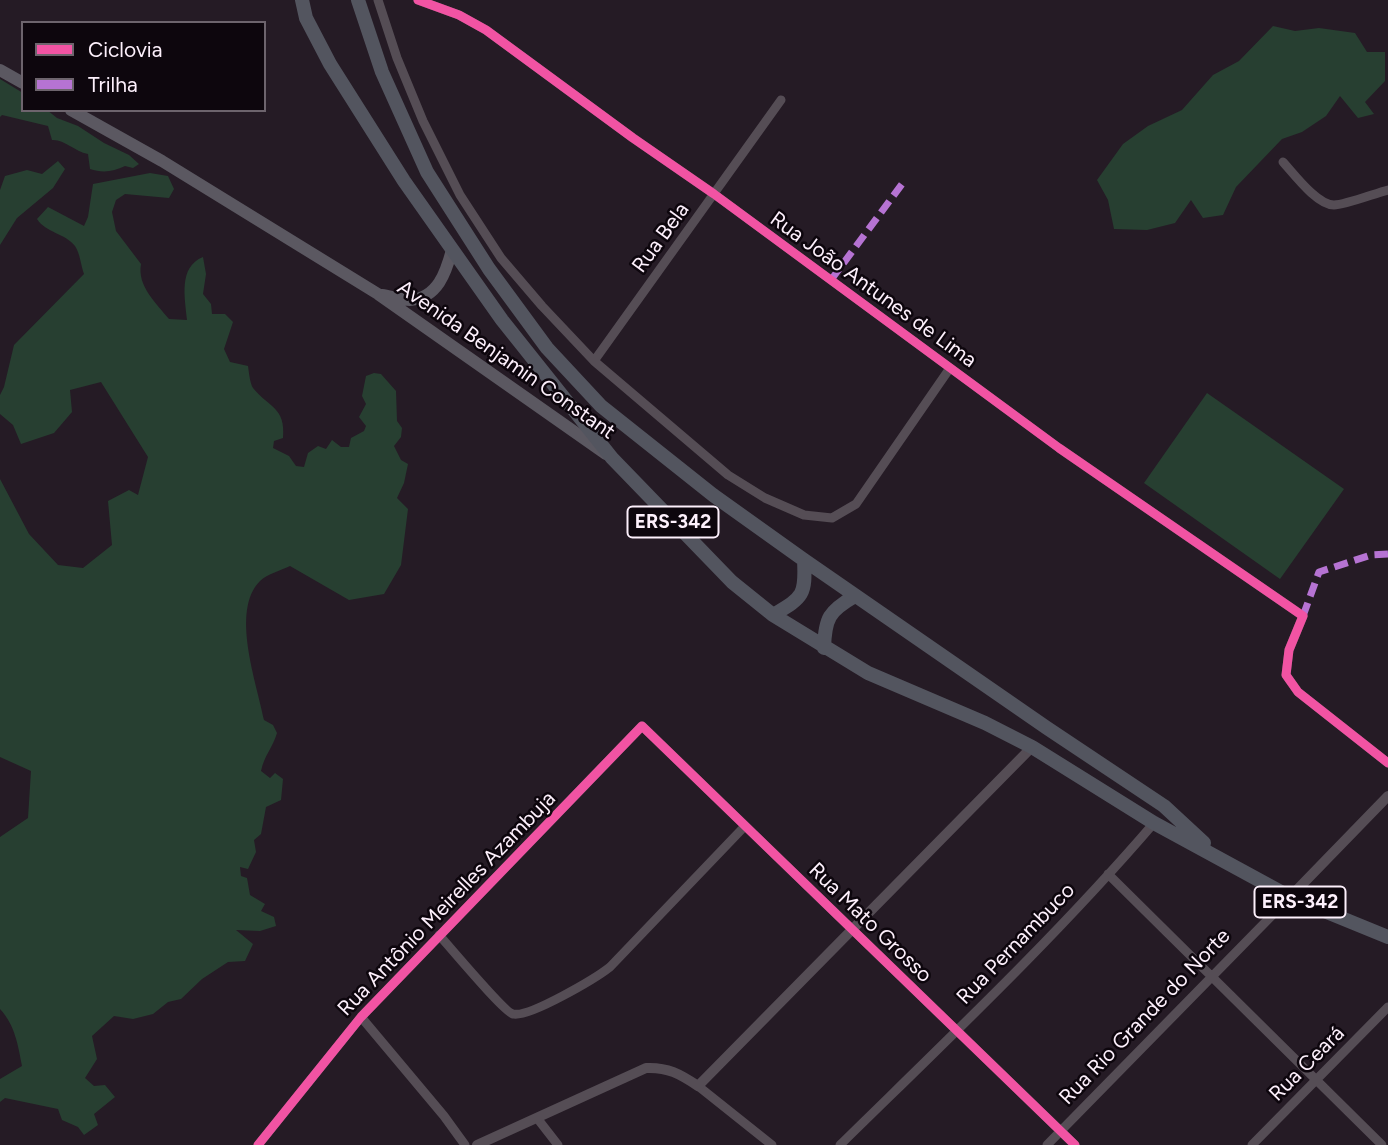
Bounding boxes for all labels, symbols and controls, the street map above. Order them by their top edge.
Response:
legend [21,21,266,112]
text: Ciclovia [88,37,162,62]
text: Trilha [88,72,138,97]
street label: Rua Bela [627,198,695,278]
street label: Rua João Antunes de Lima [765,207,981,373]
street label: Avenida Benjamin Constant [392,275,620,445]
road number: ERS-342 [628,506,718,538]
street label: Rua Antônio Meirelles Azambuja [333,786,561,1022]
street label: Rua Mato Grosso [803,858,937,988]
street label: Rua Pernambuco [952,878,1080,1010]
road number: ERS-342 [1254,887,1346,918]
street label: Rua Rio Grande do Norte [1054,924,1236,1110]
street label: Rua Ceará [1264,1021,1350,1107]

